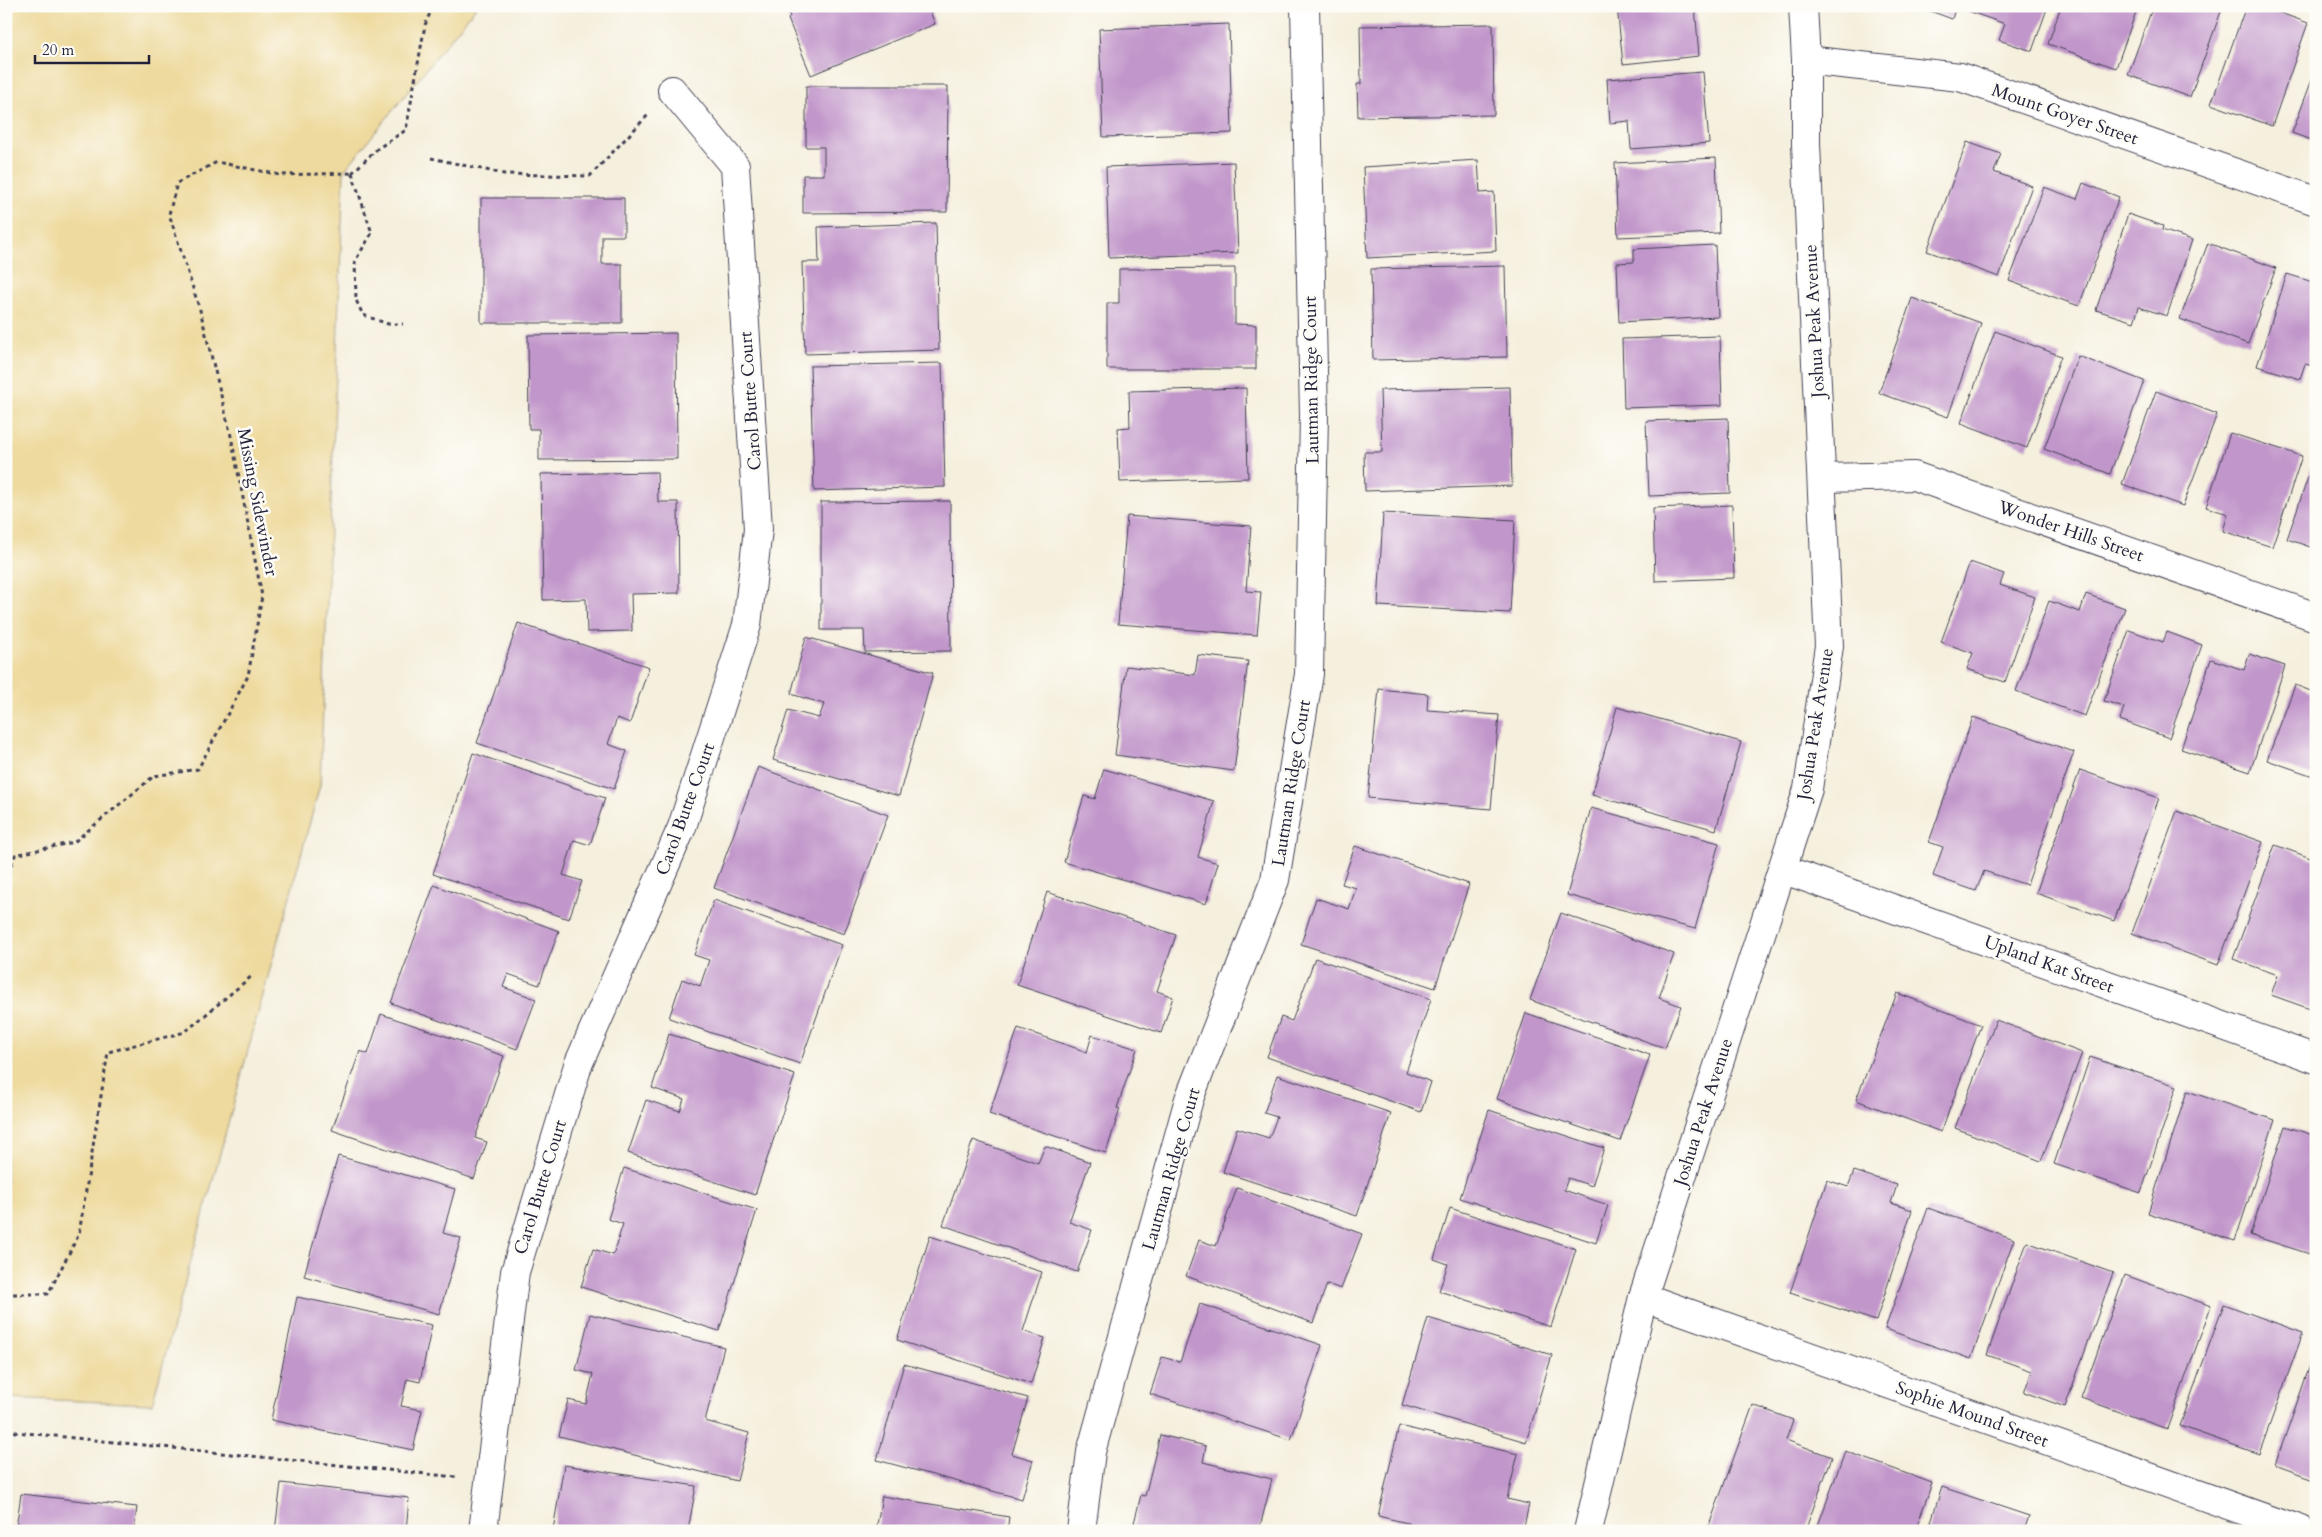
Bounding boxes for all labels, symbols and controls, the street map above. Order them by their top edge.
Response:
scale bar [35,32,149,64]
text: 20 m [42,40,74,60]
street label: Mount Goyer Street [1988,78,2142,151]
street label: Joshua Peak Avenue [1798,244,1831,401]
street label: Lautman Ridge Court [1298,295,1325,464]
street label: Carol Butte Court [733,330,768,471]
street label: Missing Sidewinder [231,426,284,579]
street label: Wonder Hills Street [1994,495,2147,568]
street label: Joshua Peak Avenue [1791,646,1840,805]
street label: Lautman Ridge Court [1266,698,1317,868]
street label: Carol Butte Court [650,739,721,879]
street label: Upland Kat Street [1981,929,2117,1000]
street label: Joshua Peak Avenue [1667,1035,1739,1192]
street label: Lautman Ridge Court [1136,1085,1207,1253]
street label: Carol Butte Court [508,1117,573,1257]
street label: Sophie Mound Street [1892,1375,2052,1454]

